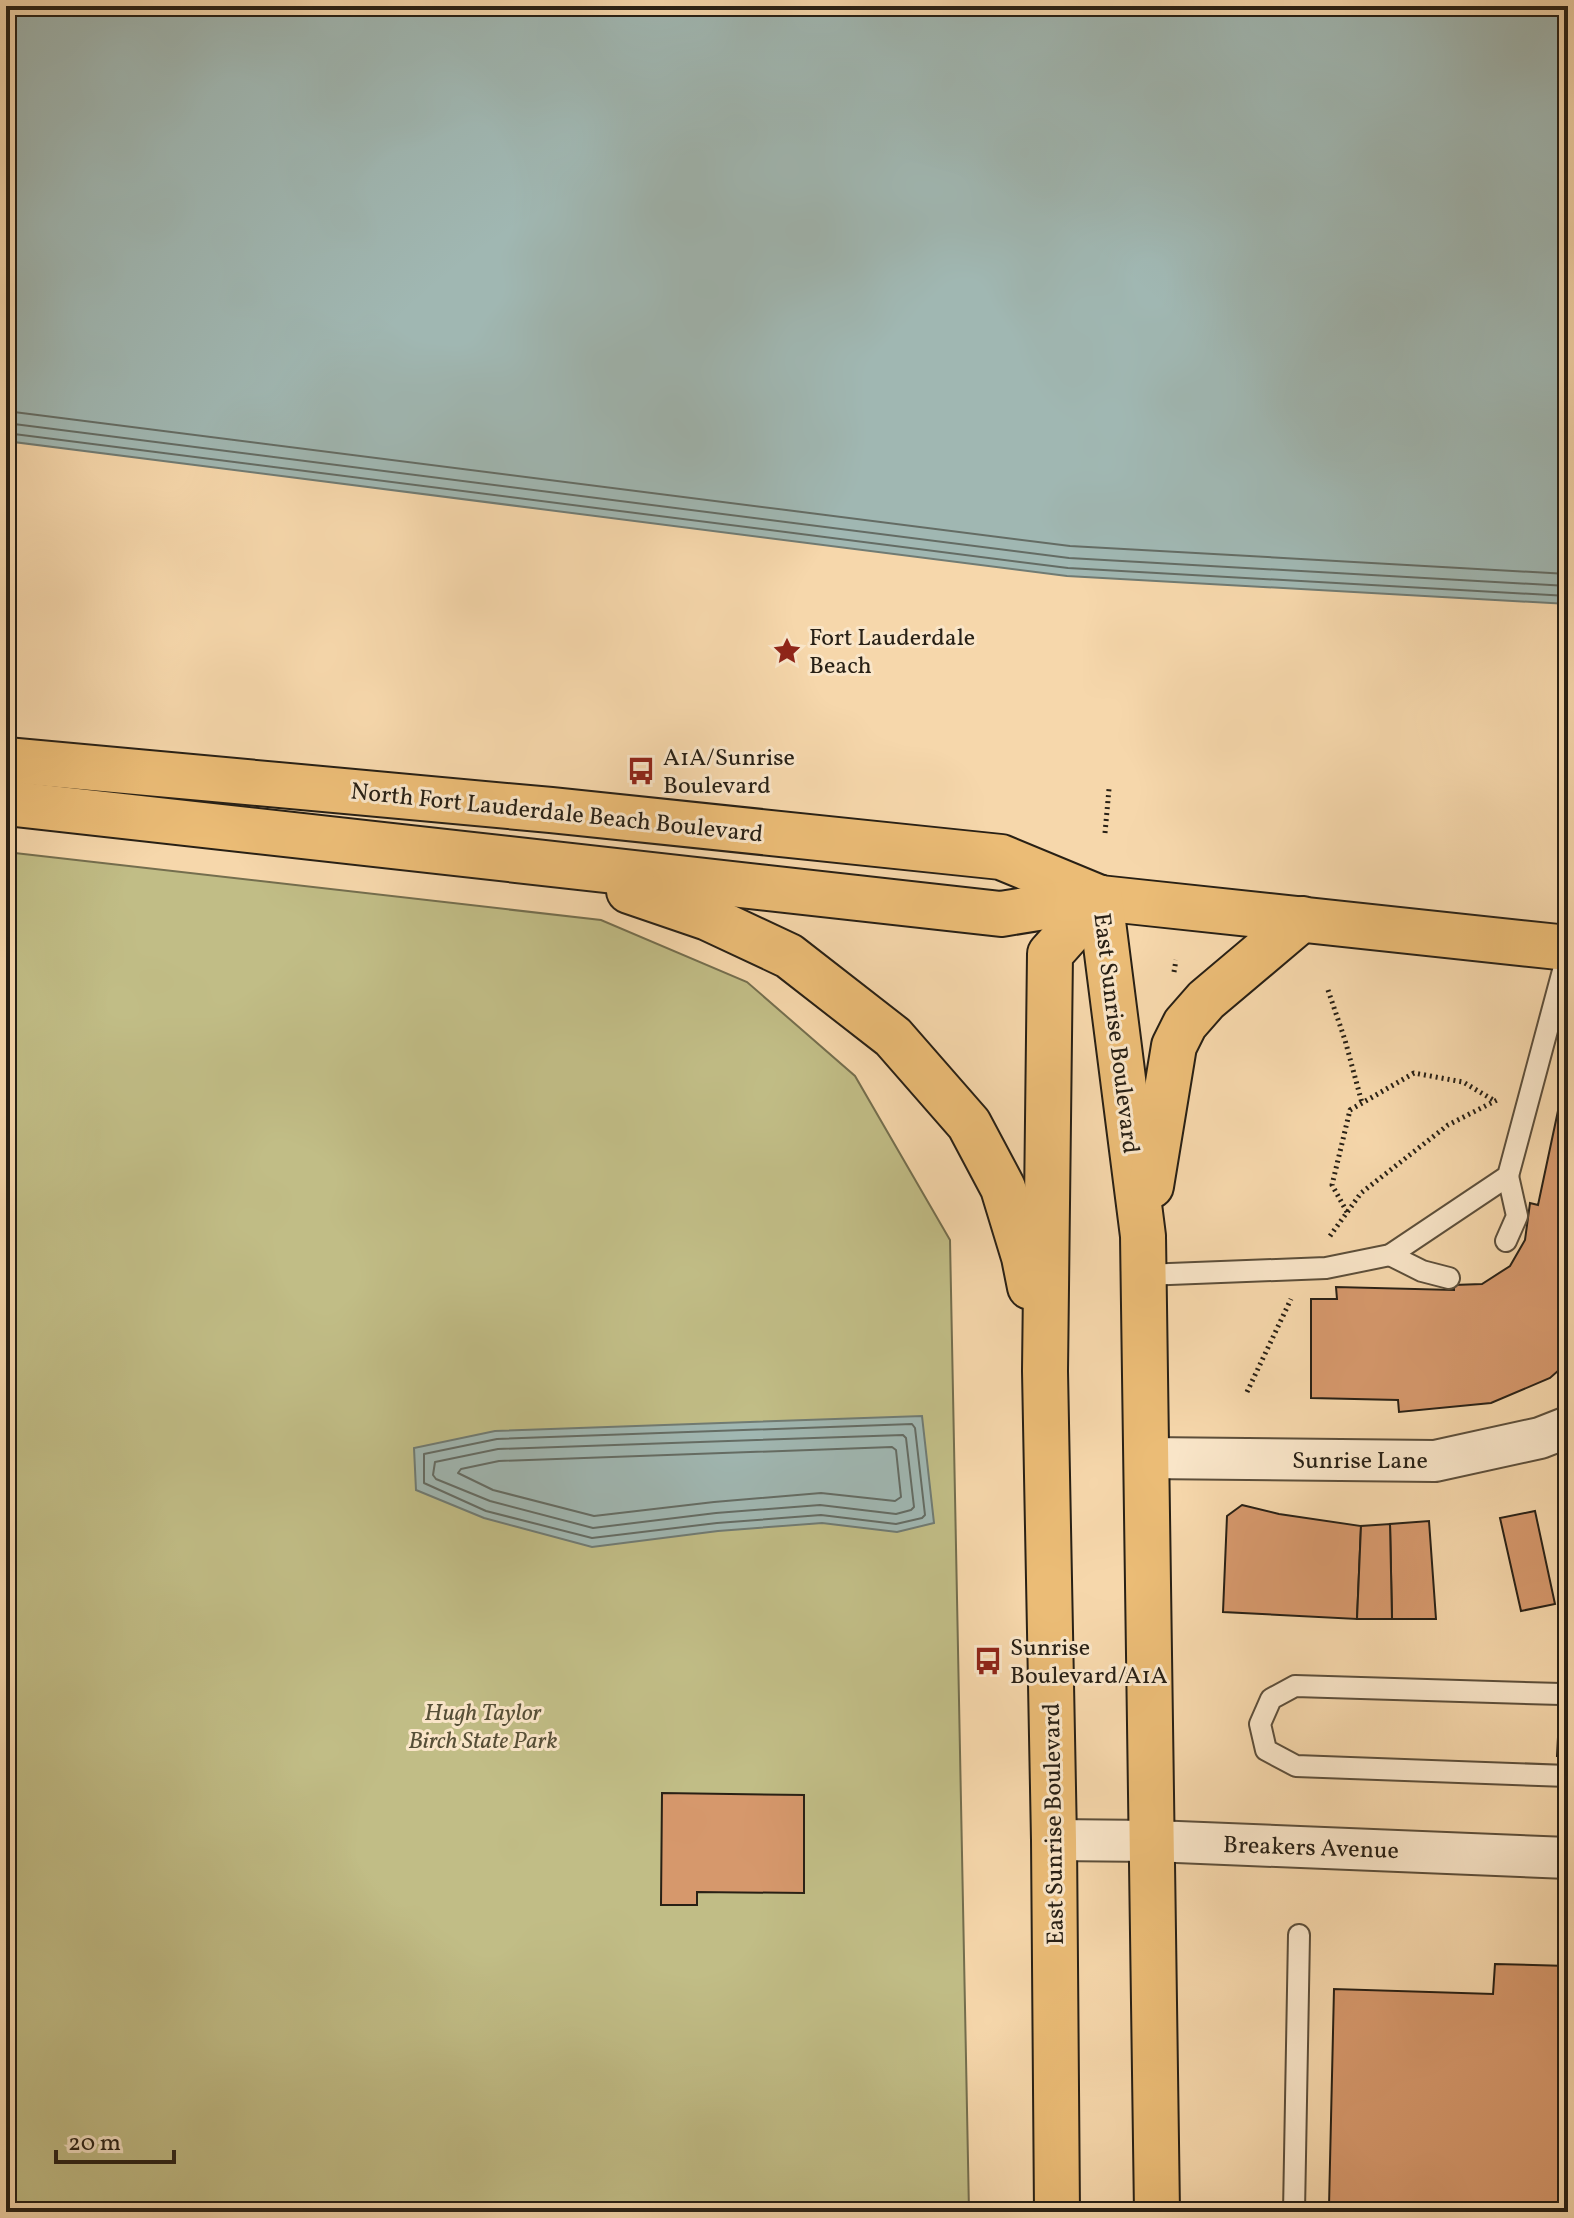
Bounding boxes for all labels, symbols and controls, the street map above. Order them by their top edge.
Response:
place label: Fort Lauderdale Beach [809,622,975,684]
place icon: Fort Lauderdale Beach [772,636,802,666]
place label: A1A/Sunrise Boulevard [663,742,795,804]
bus stop icon: A1A/Sunrise Boulevard [626,756,656,786]
street label: North Fort Lauderdale Beach Boulevard [349,775,765,853]
street label: East Sunrise Boulevard [1083,911,1147,1156]
street label: Sunrise Lane [1292,1445,1428,1479]
place label: Sunrise Boulevard/A1A [1010,1632,1168,1694]
bus stop icon: Sunrise Boulevard/A1A [973,1646,1003,1676]
park label: Hugh Taylor Birch State Park [408,1697,558,1759]
street label: East Sunrise Boulevard [1036,1702,1074,1945]
street label: Breakers Avenue [1222,1829,1400,1869]
scale bar [56,2114,174,2164]
text: 20 m [68,2127,121,2161]

